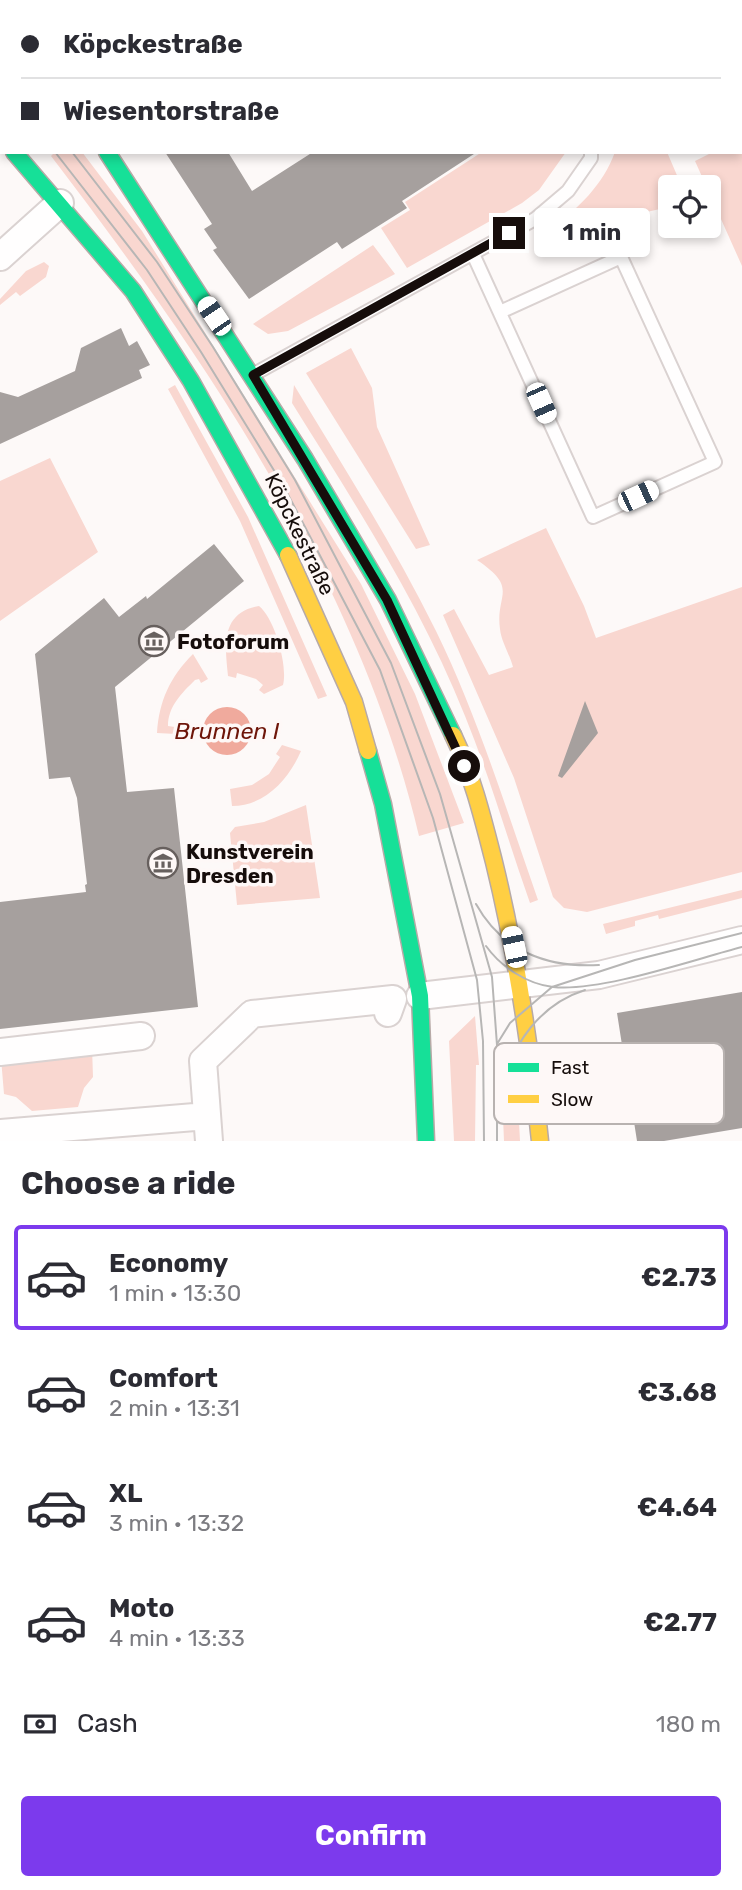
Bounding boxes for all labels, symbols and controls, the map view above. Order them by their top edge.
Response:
text: Köpckestraße [63,29,243,60]
text: Wiesentorstraße [63,96,279,127]
map controls [658,175,721,238]
button: locate [658,175,721,238]
callout: 1 min [534,208,649,258]
route end [493,217,525,249]
text: 1 min [563,218,621,246]
car [194,293,235,339]
car [523,380,560,426]
street label: Köpckestraße [260,469,340,599]
car [615,478,662,514]
museum icon: Fotoforum [137,624,171,658]
place label: Fotoforum [177,629,289,654]
water label: Brunnen I [175,717,280,745]
route start [448,750,480,782]
place label: Kunstverein Dresden [186,839,314,888]
museum icon: Kunstverein Dresden [146,846,180,880]
car [500,924,529,970]
legend [494,1043,724,1124]
text: Fast [551,1056,590,1079]
text: Slow [551,1088,593,1111]
text: Choose a ride [21,1164,235,1202]
icon: car [25,1246,88,1309]
text: Economy [109,1248,228,1279]
text: €2.73 [641,1262,717,1293]
text: 1 min · 13:30 [109,1279,241,1307]
icon: car [25,1361,88,1424]
text: Comfort [109,1363,218,1394]
text: €3.68 [638,1377,717,1408]
text: 2 min · 13:31 [109,1394,240,1422]
icon: car [25,1476,88,1539]
text: XL [109,1478,142,1509]
text: €4.64 [637,1492,717,1523]
text: 3 min · 13:32 [109,1509,244,1537]
icon: car [25,1591,88,1654]
text: Moto [109,1593,174,1624]
text: €2.77 [643,1607,717,1638]
text: 4 min · 13:33 [109,1624,245,1652]
icon: cash [21,1705,59,1743]
text: Cash [77,1708,138,1739]
text: 180 m [656,1710,721,1738]
button: Confirm [21,1796,721,1876]

